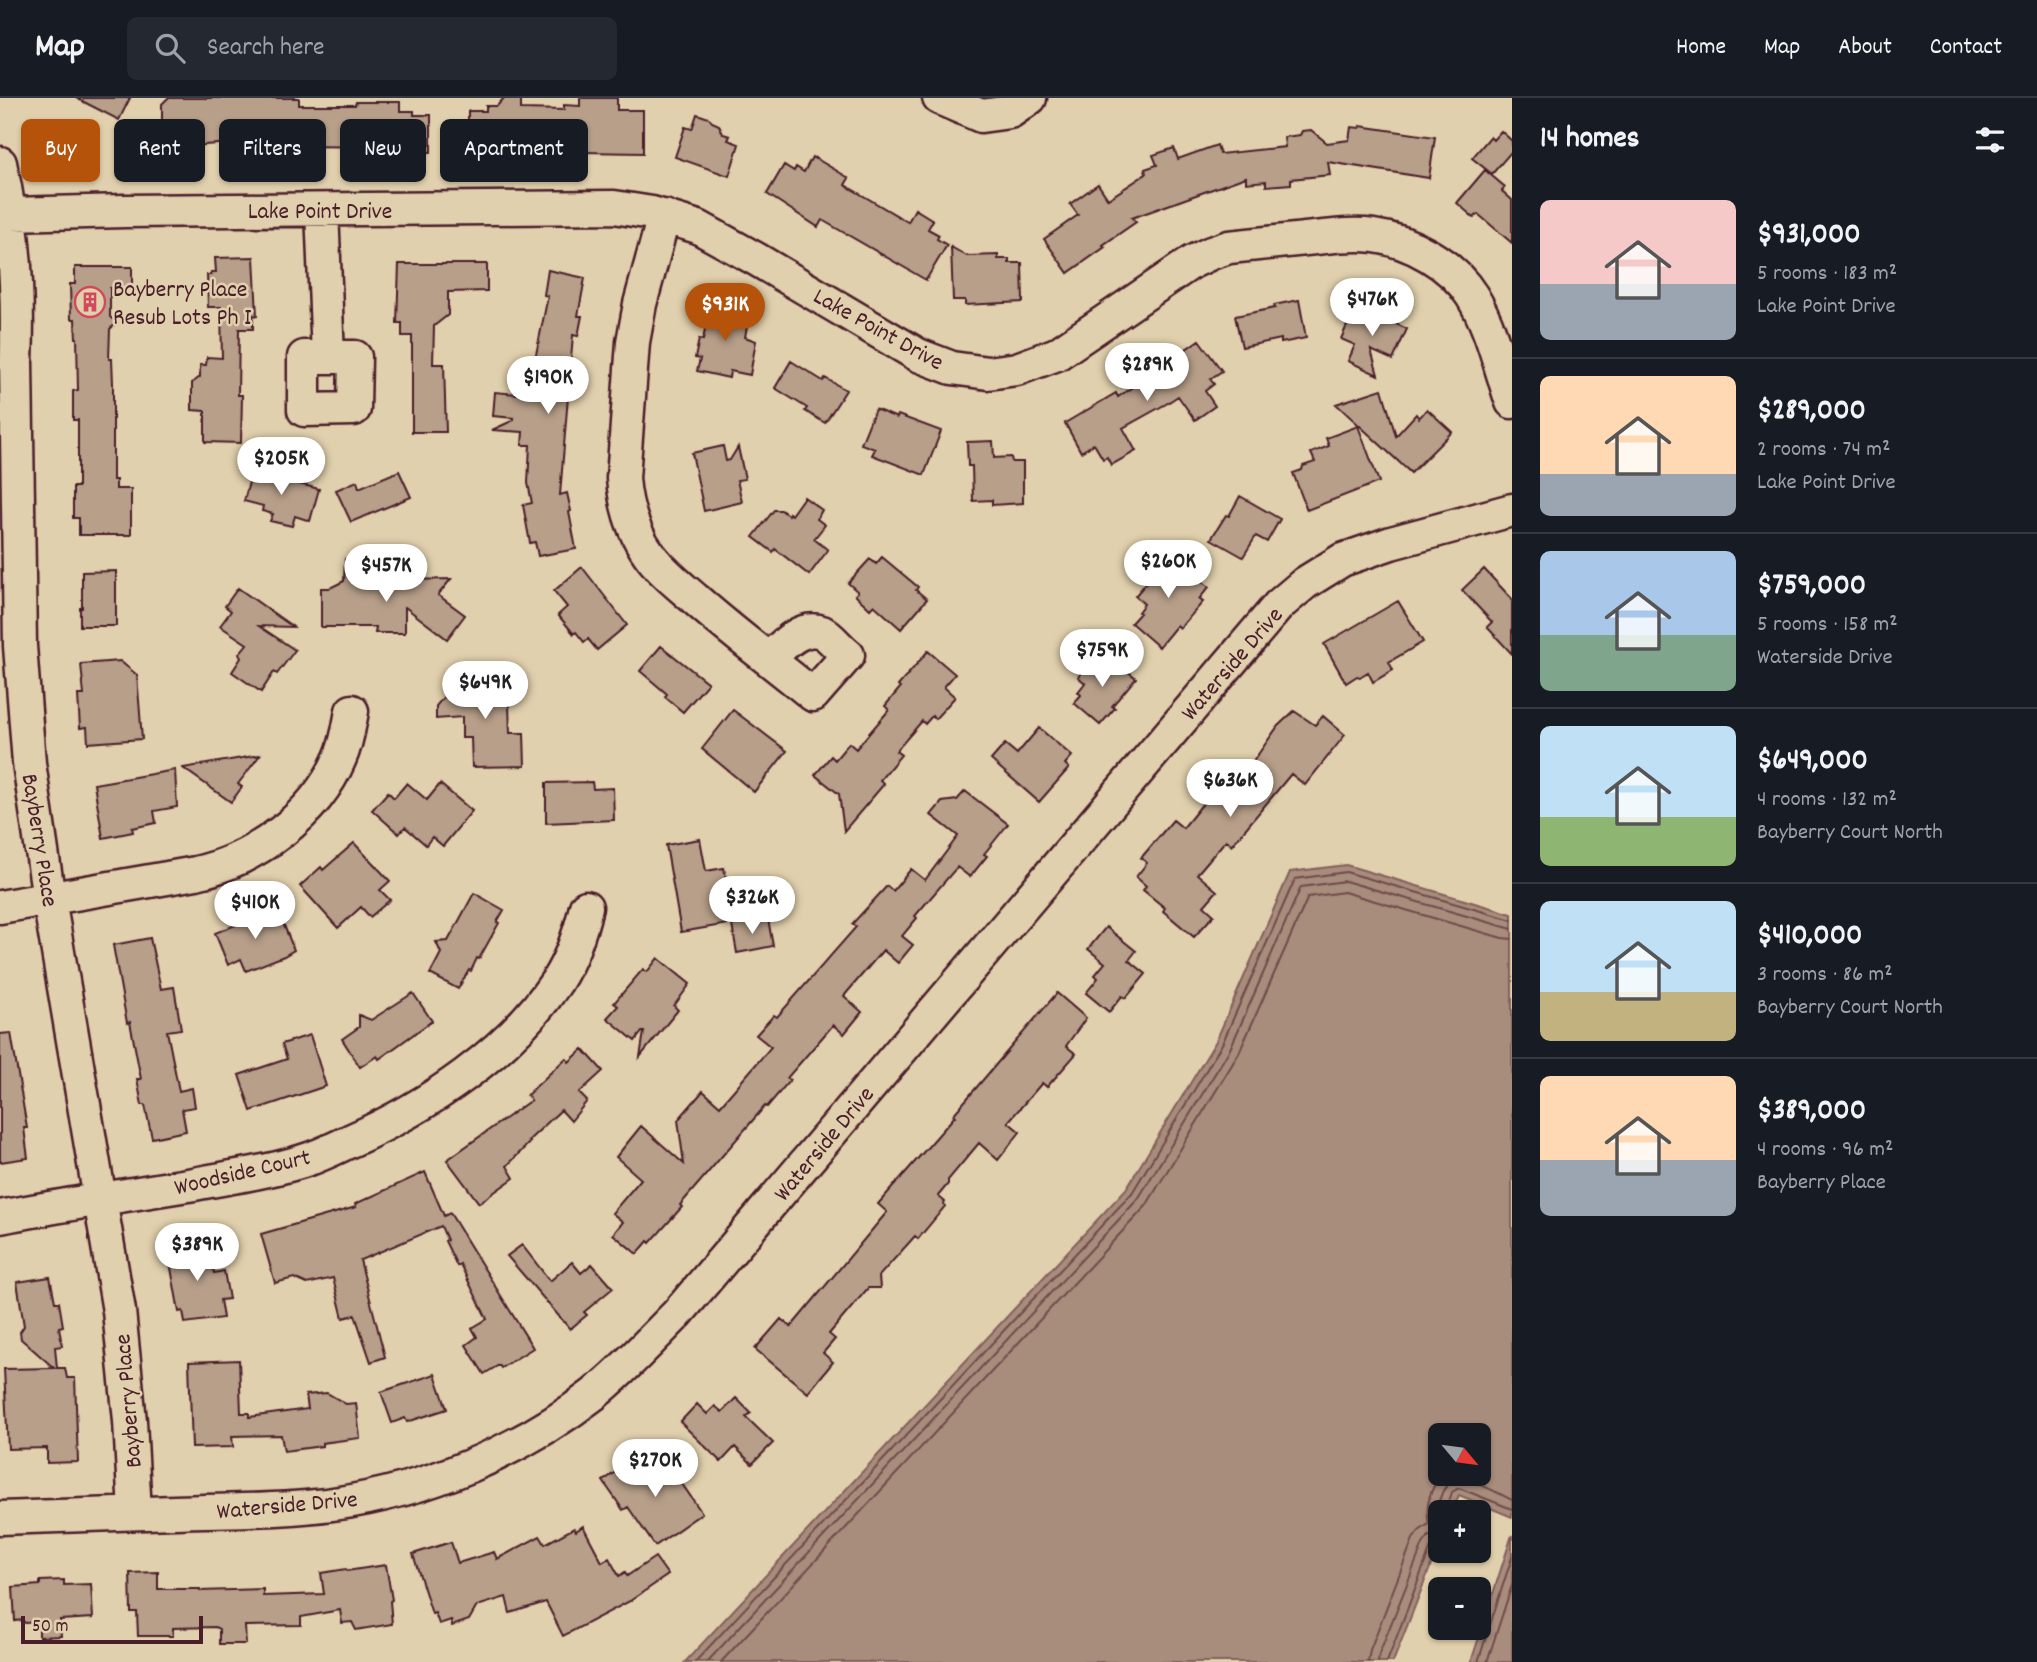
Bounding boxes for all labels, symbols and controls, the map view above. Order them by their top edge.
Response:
search box [127,17,617,80]
text: Map [35,25,85,72]
icon: search [151,29,189,67]
text: Search here [207,30,325,67]
text: Home [1676,31,1726,65]
text: Map [1764,31,1800,65]
text: About [1838,31,1892,65]
text: Contact [1930,31,2002,65]
chip: Buy [21,119,100,182]
chip: Rent [114,119,205,182]
chip: Filters [219,119,326,182]
chip: New [340,119,426,182]
chip: Apartment [440,119,588,182]
text: 14 homes [1540,119,1639,162]
icon: filters [1971,121,2009,159]
street label: Lake Point Drive [248,196,392,230]
text: $931,000 [1757,215,1861,258]
icon: home [1596,228,1680,312]
text: 5 rooms · 183 m² [1757,258,1897,291]
place label: Bayberry Place Resub Lots Ph I [113,274,252,336]
pin: $476K [1323,278,1421,338]
street label: Lake Point Drive [806,281,949,381]
pin: $931K [676,284,774,343]
text: $476K [1346,284,1398,317]
building icon: Bayberry Place Resub Lots Ph I [73,285,107,319]
text: $931K [701,289,749,322]
text: Lake Point Drive [1757,291,1896,324]
pin: $289K [1098,344,1196,403]
text: $289K [1121,349,1173,382]
pin: $190K [499,356,597,416]
text: $190K [523,362,573,395]
text: $289,000 [1757,391,1866,434]
icon: home [1596,404,1680,488]
text: 2 rooms · 74 m² [1757,434,1890,467]
pin: $205K [232,438,330,497]
text: $205K [253,443,309,476]
text: Lake Point Drive [1757,467,1896,500]
pin: $260K [1119,540,1217,600]
pin: $457K [337,545,435,604]
text: $260K [1140,546,1196,579]
text: $457K [360,550,412,583]
text: $759,000 [1757,566,1866,609]
icon: home [1596,579,1680,663]
street label: Waterside Drive [1174,600,1292,729]
text: 5 rooms · 158 m² [1757,609,1898,642]
pin: $759K [1053,630,1151,689]
text: $759K [1076,635,1128,668]
text: Waterside Drive [1757,642,1893,675]
pin: $649K [436,662,534,721]
text: $649K [458,667,512,700]
text: $649,000 [1757,741,1868,784]
icon: home [1596,754,1680,838]
pin: $636K [1181,760,1279,819]
text: $636K [1202,765,1258,798]
street label: Bayberry Place [11,771,65,910]
text: 4 rooms · 132 m² [1757,784,1897,817]
text: Bayberry Court North [1757,817,1943,850]
pin: $326K [703,876,801,936]
pin: $410K [206,882,304,941]
text: $326K [725,882,779,915]
text: $410K [230,887,280,920]
text: $410,000 [1757,916,1862,959]
icon: home [1596,929,1680,1013]
text: 3 rooms · 86 m² [1757,959,1893,992]
text: Bayberry Court North [1757,992,1943,1025]
street label: Waterside Drive [767,1080,884,1210]
text: $389,000 [1757,1091,1866,1134]
icon: home [1596,1104,1680,1188]
text: 4 rooms · 96 m² [1757,1134,1893,1167]
street label: Woodside Court [171,1142,314,1206]
text: Bayberry Place [1757,1167,1886,1200]
pin: $389K [148,1224,246,1283]
text: $389K [171,1229,223,1262]
street label: Bayberry Place [107,1332,153,1469]
north arrow [1428,1423,1491,1486]
map controls [1428,1423,1491,1640]
pin: $270K [606,1440,704,1499]
text: $270K [628,1445,682,1478]
street label: Waterside Drive [215,1484,359,1530]
button: + [1428,1500,1491,1563]
button: − [1428,1577,1491,1640]
scale bar [21,1613,203,1645]
text: 50 m [32,1614,69,1641]

